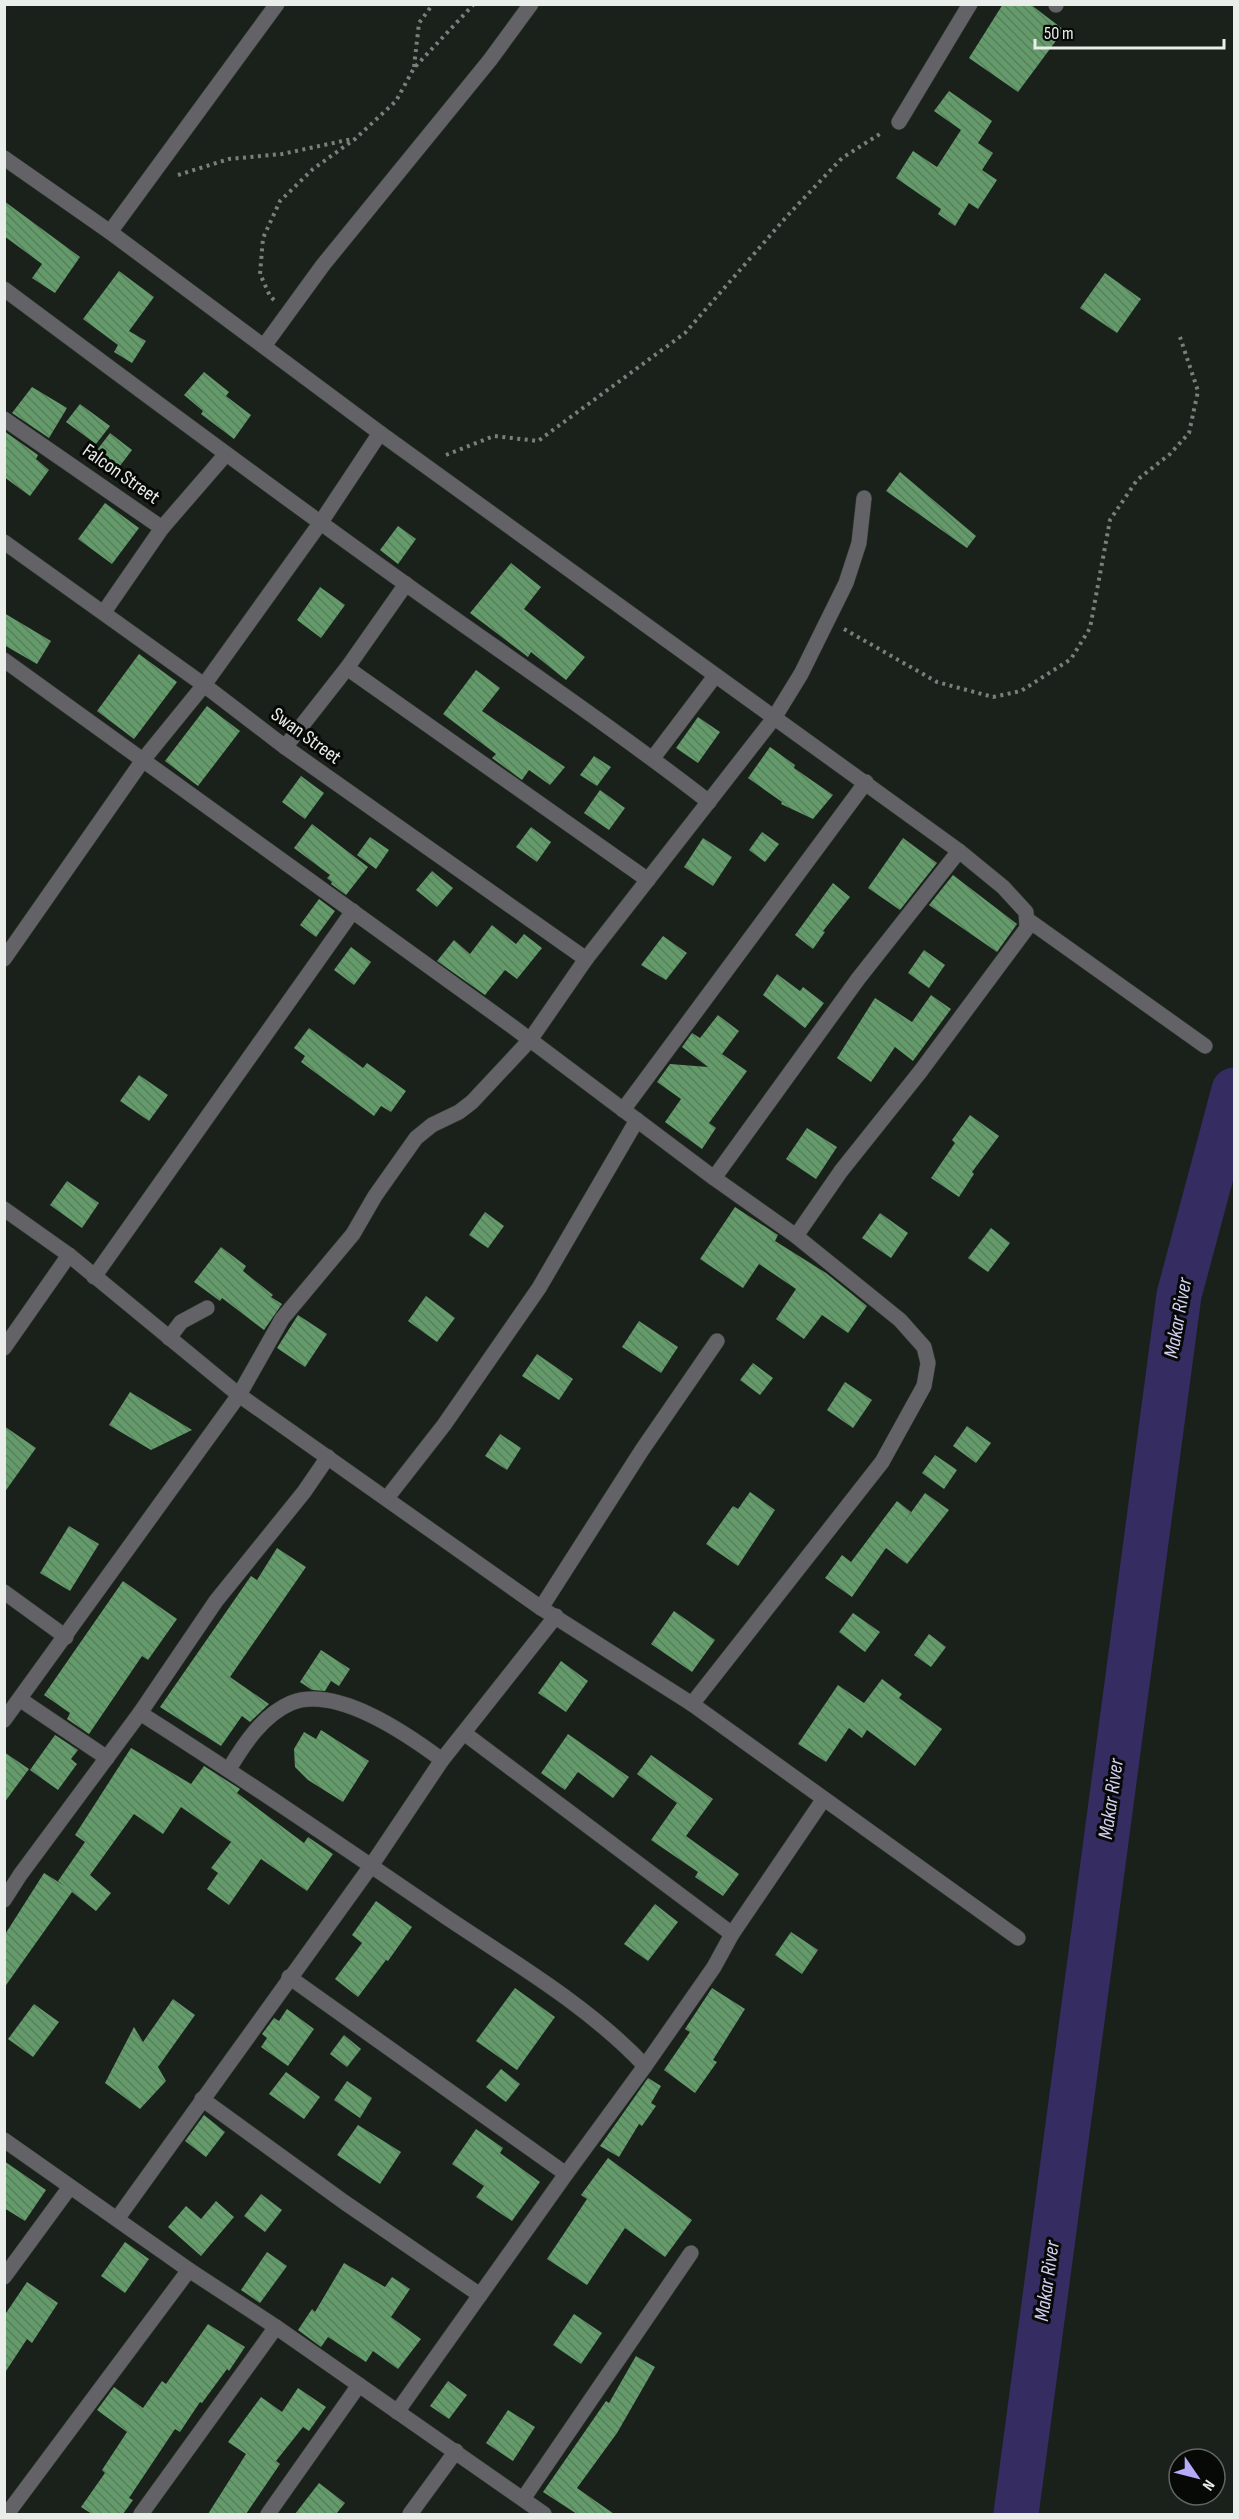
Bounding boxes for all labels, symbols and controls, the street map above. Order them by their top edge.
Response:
scale bar [1035,12,1224,50]
text: 50 m [1044,23,1074,44]
street label: Falcon Street [78,439,164,509]
street label: Swan Street [266,702,346,770]
water label: Makar River [1159,1275,1198,1360]
water label: Makar River [1093,1756,1129,1841]
water label: Makar River [1029,2238,1065,2323]
north arrow [1167,2447,1227,2507]
text: N [1198,2476,1218,2494]

